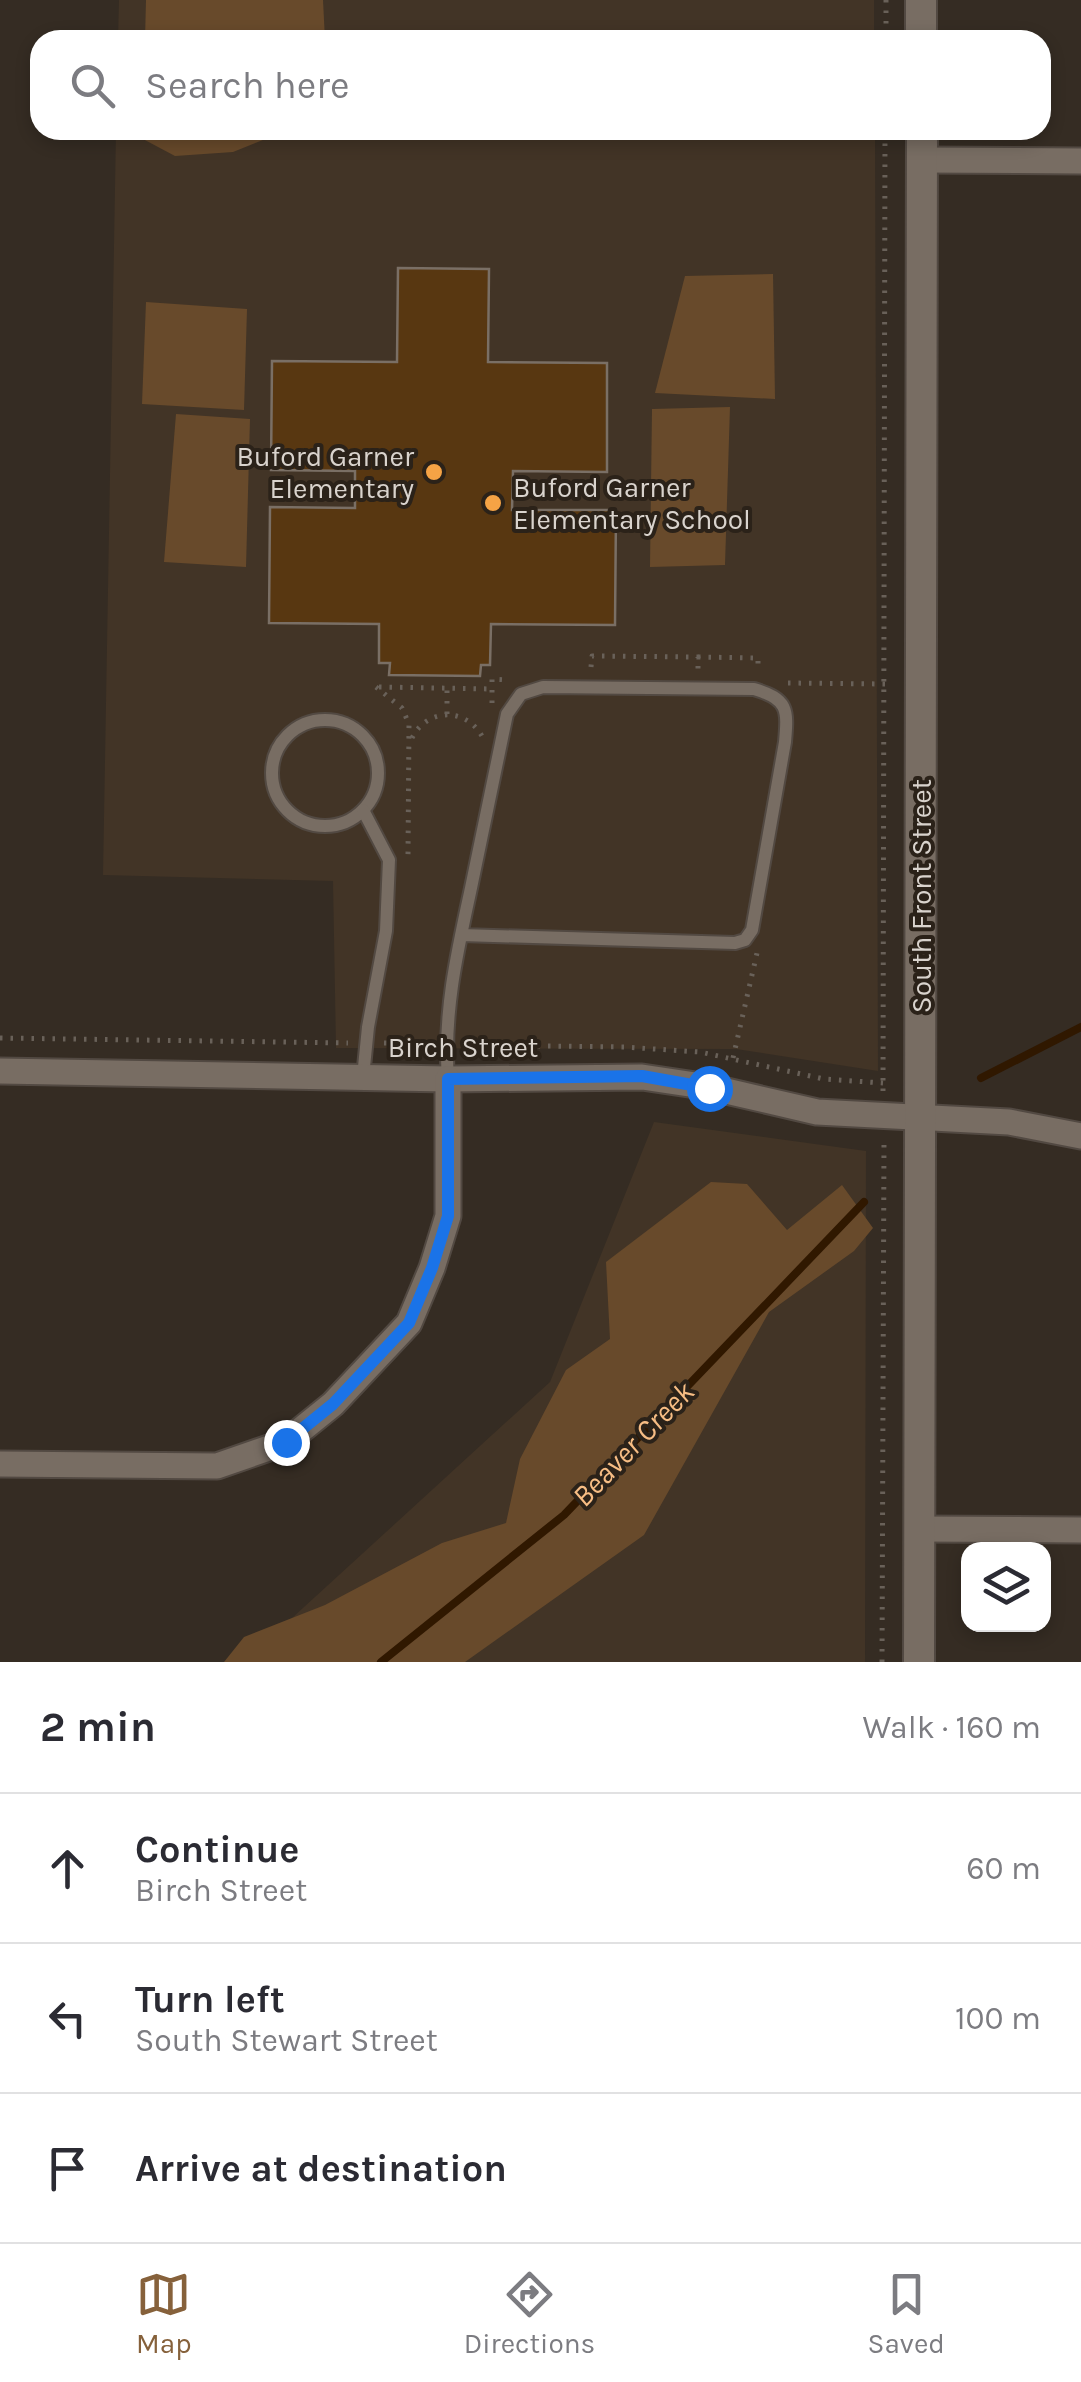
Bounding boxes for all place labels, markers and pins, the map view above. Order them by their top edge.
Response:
place label: Buford Garner Elementary [236,440,415,505]
marker: Buford Garner Elementary [423,461,445,483]
place label: Buford Garner Elementary School [513,471,751,536]
marker: Buford Garner Elementary School [482,492,504,514]

